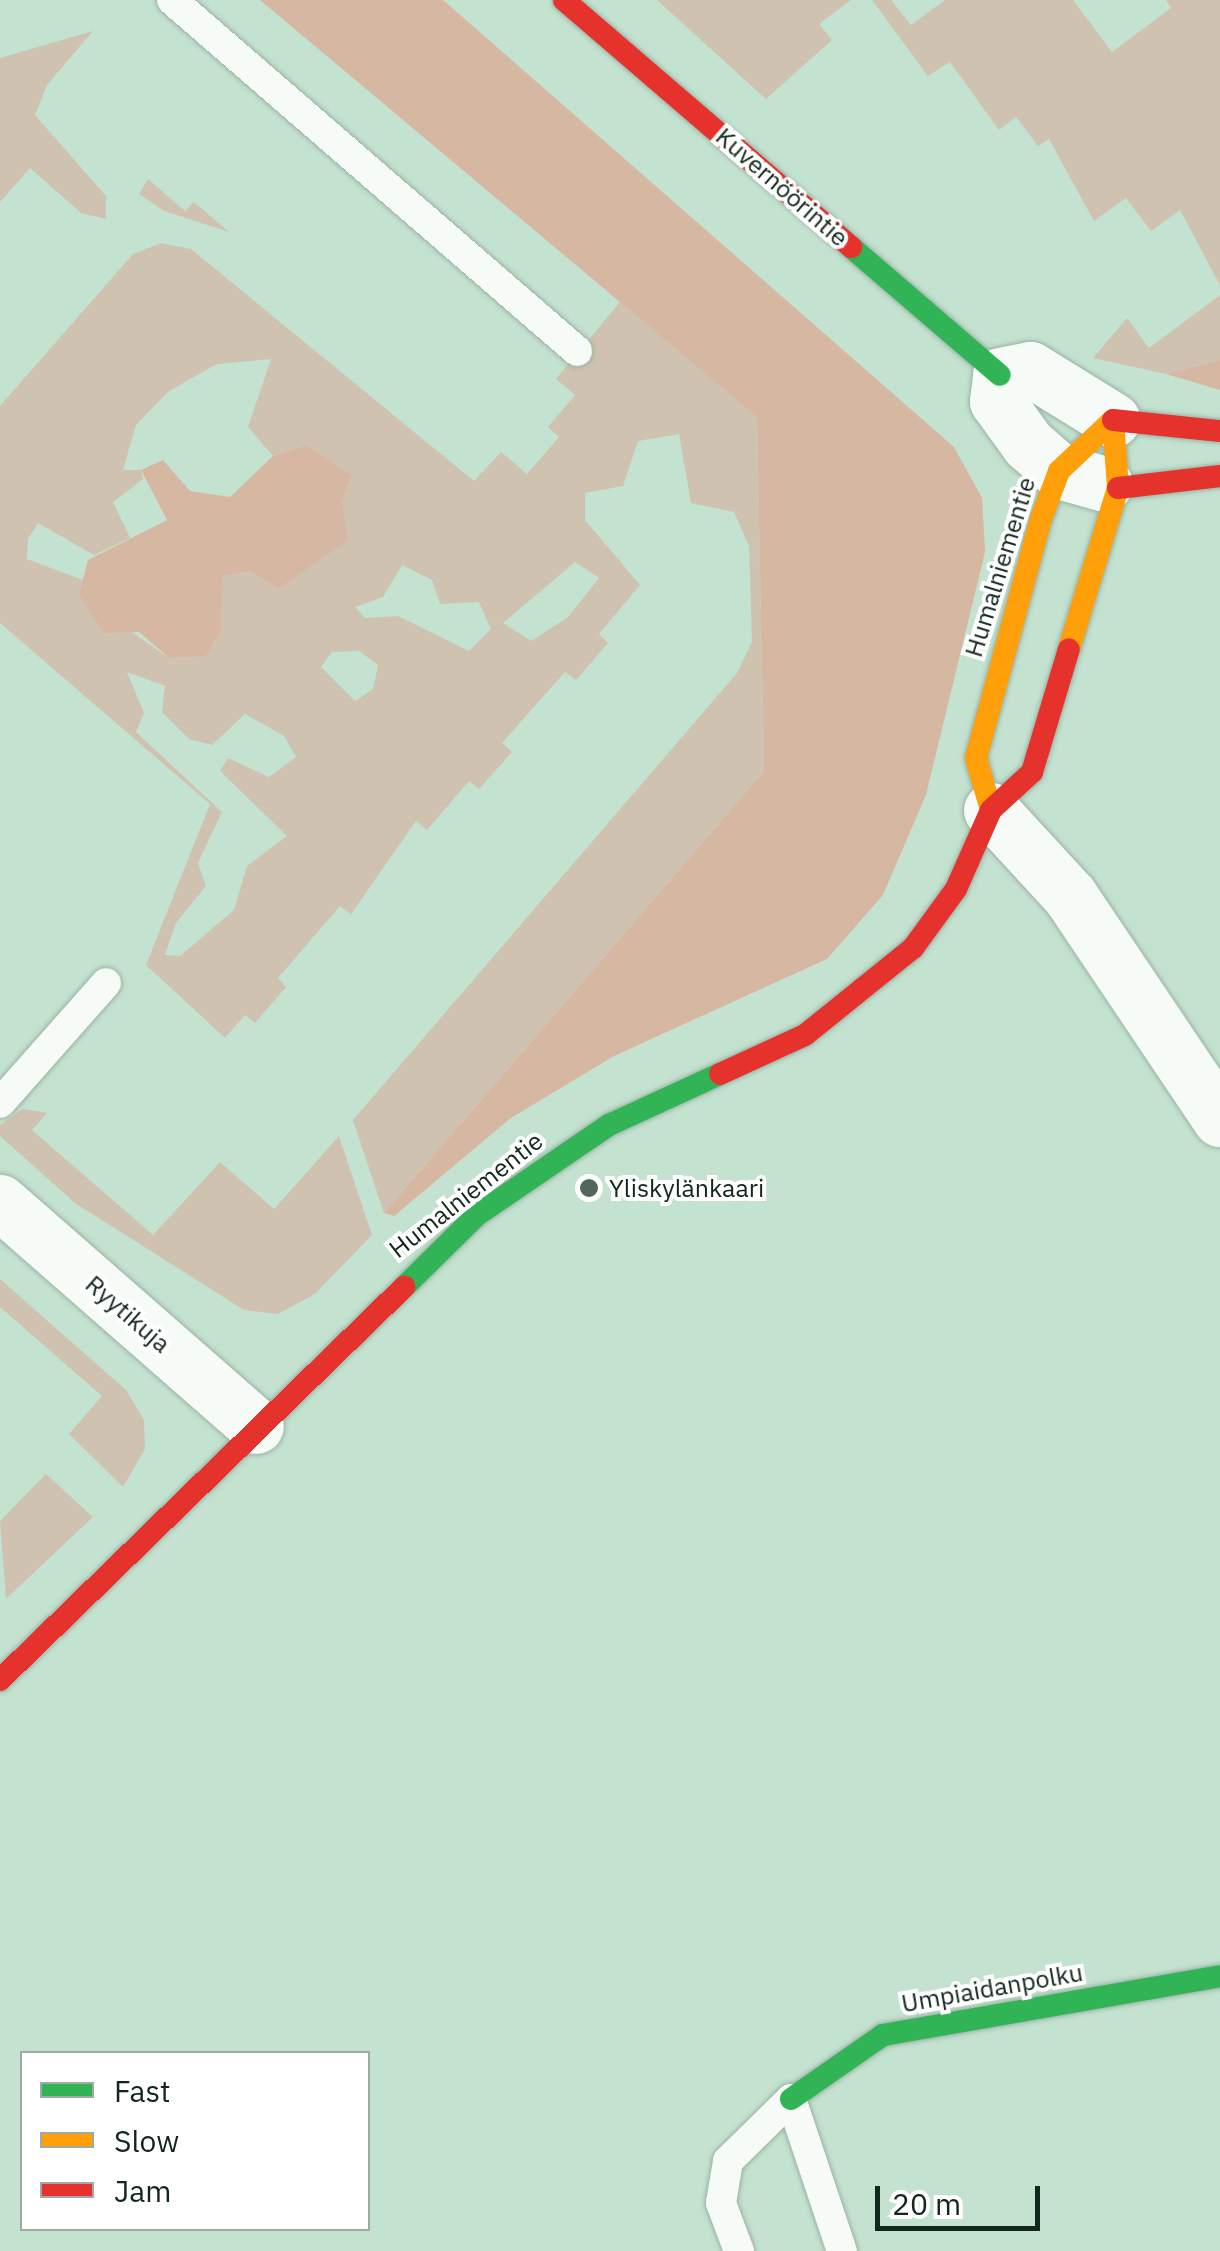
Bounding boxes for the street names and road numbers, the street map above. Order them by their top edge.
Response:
street label: Kuvernöörintie [710,121,854,253]
street label: Humalniementie [958,473,1042,661]
street label: Humalniementie [383,1126,549,1264]
street label: Ryytikuja [79,1269,177,1359]
street label: Umpiaidanpolku [899,1957,1085,2019]

